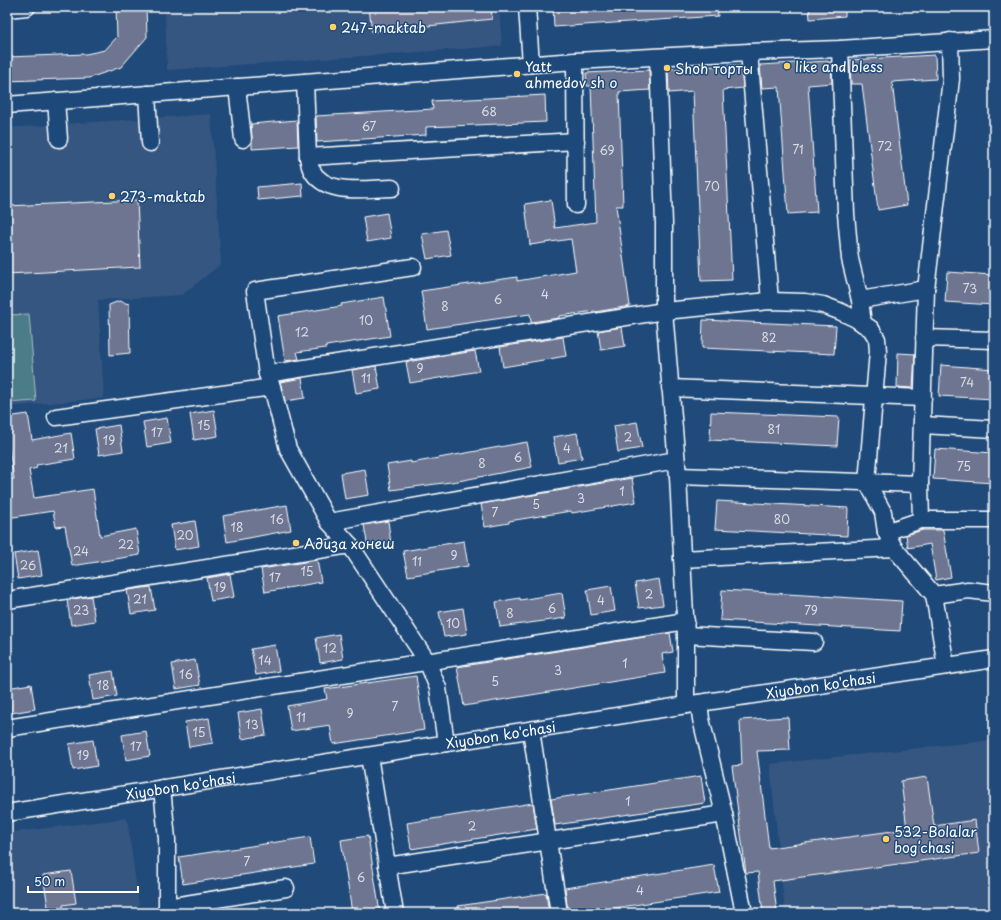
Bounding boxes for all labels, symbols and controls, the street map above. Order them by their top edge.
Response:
place label: 247-maktab [341,17,426,38]
marker: 247-maktab [328,22,338,32]
place label: Yatt ahmedov sh o [525,56,617,93]
place label: like and bless [795,56,883,77]
place label: Shoh торты [675,58,753,79]
marker: like and bless [782,61,792,71]
marker: Shoh торты [662,63,672,73]
marker: Yatt ahmedov sh o [512,69,522,79]
house number: 68 [481,102,497,120]
house number: 67 [362,117,377,135]
house number: 72 [877,137,893,155]
house number: 71 [792,140,804,158]
house number: 69 [599,141,615,159]
house number: 70 [704,177,720,195]
place label: 273-maktab [120,186,205,207]
marker: 273-maktab [107,191,117,201]
house number: 73 [963,279,977,297]
house number: 4 [541,285,549,303]
house number: 6 [494,290,502,308]
house number: 8 [441,297,449,315]
house number: 10 [359,311,373,329]
house number: 12 [295,323,309,341]
house number: 82 [762,328,777,346]
house number: 9 [416,359,424,377]
house number: 11 [361,369,371,387]
house number: 74 [960,373,974,391]
house number: 15 [197,416,211,434]
house number: 81 [768,420,780,438]
house number: 17 [151,423,163,441]
house number: 2 [624,428,632,446]
house number: 19 [103,431,115,449]
house number: 21 [54,439,68,457]
house number: 4 [563,439,571,457]
house number: 6 [514,448,522,466]
house number: 8 [478,454,486,472]
house number: 75 [957,457,971,475]
house number: 1 [619,482,625,500]
house number: 3 [577,489,585,507]
house number: 5 [532,495,540,513]
house number: 7 [492,503,499,521]
house number: 16 [270,510,284,528]
house number: 80 [774,510,790,528]
house number: 18 [231,518,243,536]
house number: 20 [176,526,194,544]
place label: Адиза хонеш [304,533,395,554]
house number: 22 [118,535,134,553]
marker: Адиза хонеш [291,538,301,548]
house number: 24 [73,542,89,560]
house number: 9 [450,546,458,564]
house number: 11 [412,552,422,570]
house number: 26 [20,556,36,574]
house number: 15 [300,562,314,580]
house number: 17 [269,568,281,586]
house number: 19 [214,578,226,596]
house number: 2 [645,585,653,603]
house number: 21 [133,590,147,608]
house number: 4 [597,591,605,609]
house number: 6 [548,599,556,617]
house number: 23 [73,601,89,619]
house number: 79 [804,601,818,619]
house number: 8 [506,604,514,622]
house number: 10 [446,614,460,632]
house number: 12 [323,639,337,657]
house number: 14 [258,651,272,669]
house number: 1 [622,654,628,672]
house number: 3 [554,661,562,679]
house number: 16 [179,665,193,683]
street label: Xiyobon ko'chasi [765,666,877,703]
house number: 5 [491,672,499,690]
house number: 18 [97,676,109,694]
house number: 7 [392,697,399,715]
house number: 9 [346,704,354,722]
house number: 11 [296,708,306,726]
house number: 13 [245,715,259,733]
street label: Xiyobon ko'chasi [444,715,557,754]
house number: 15 [192,723,206,741]
house number: 17 [130,737,142,755]
house number: 19 [77,746,89,764]
street label: Xiyobon ko'chasi [124,766,237,804]
house number: 1 [625,792,631,810]
house number: 2 [468,817,476,835]
place label: 532-Bolalar bogʻchasi [894,821,977,858]
marker: 532-Bolalar bogʻchasi [881,834,891,844]
house number: 7 [244,852,251,870]
scale bar [28,868,138,894]
house number: 6 [357,868,365,886]
text: 50 m [34,872,65,890]
house number: 4 [636,881,644,899]

